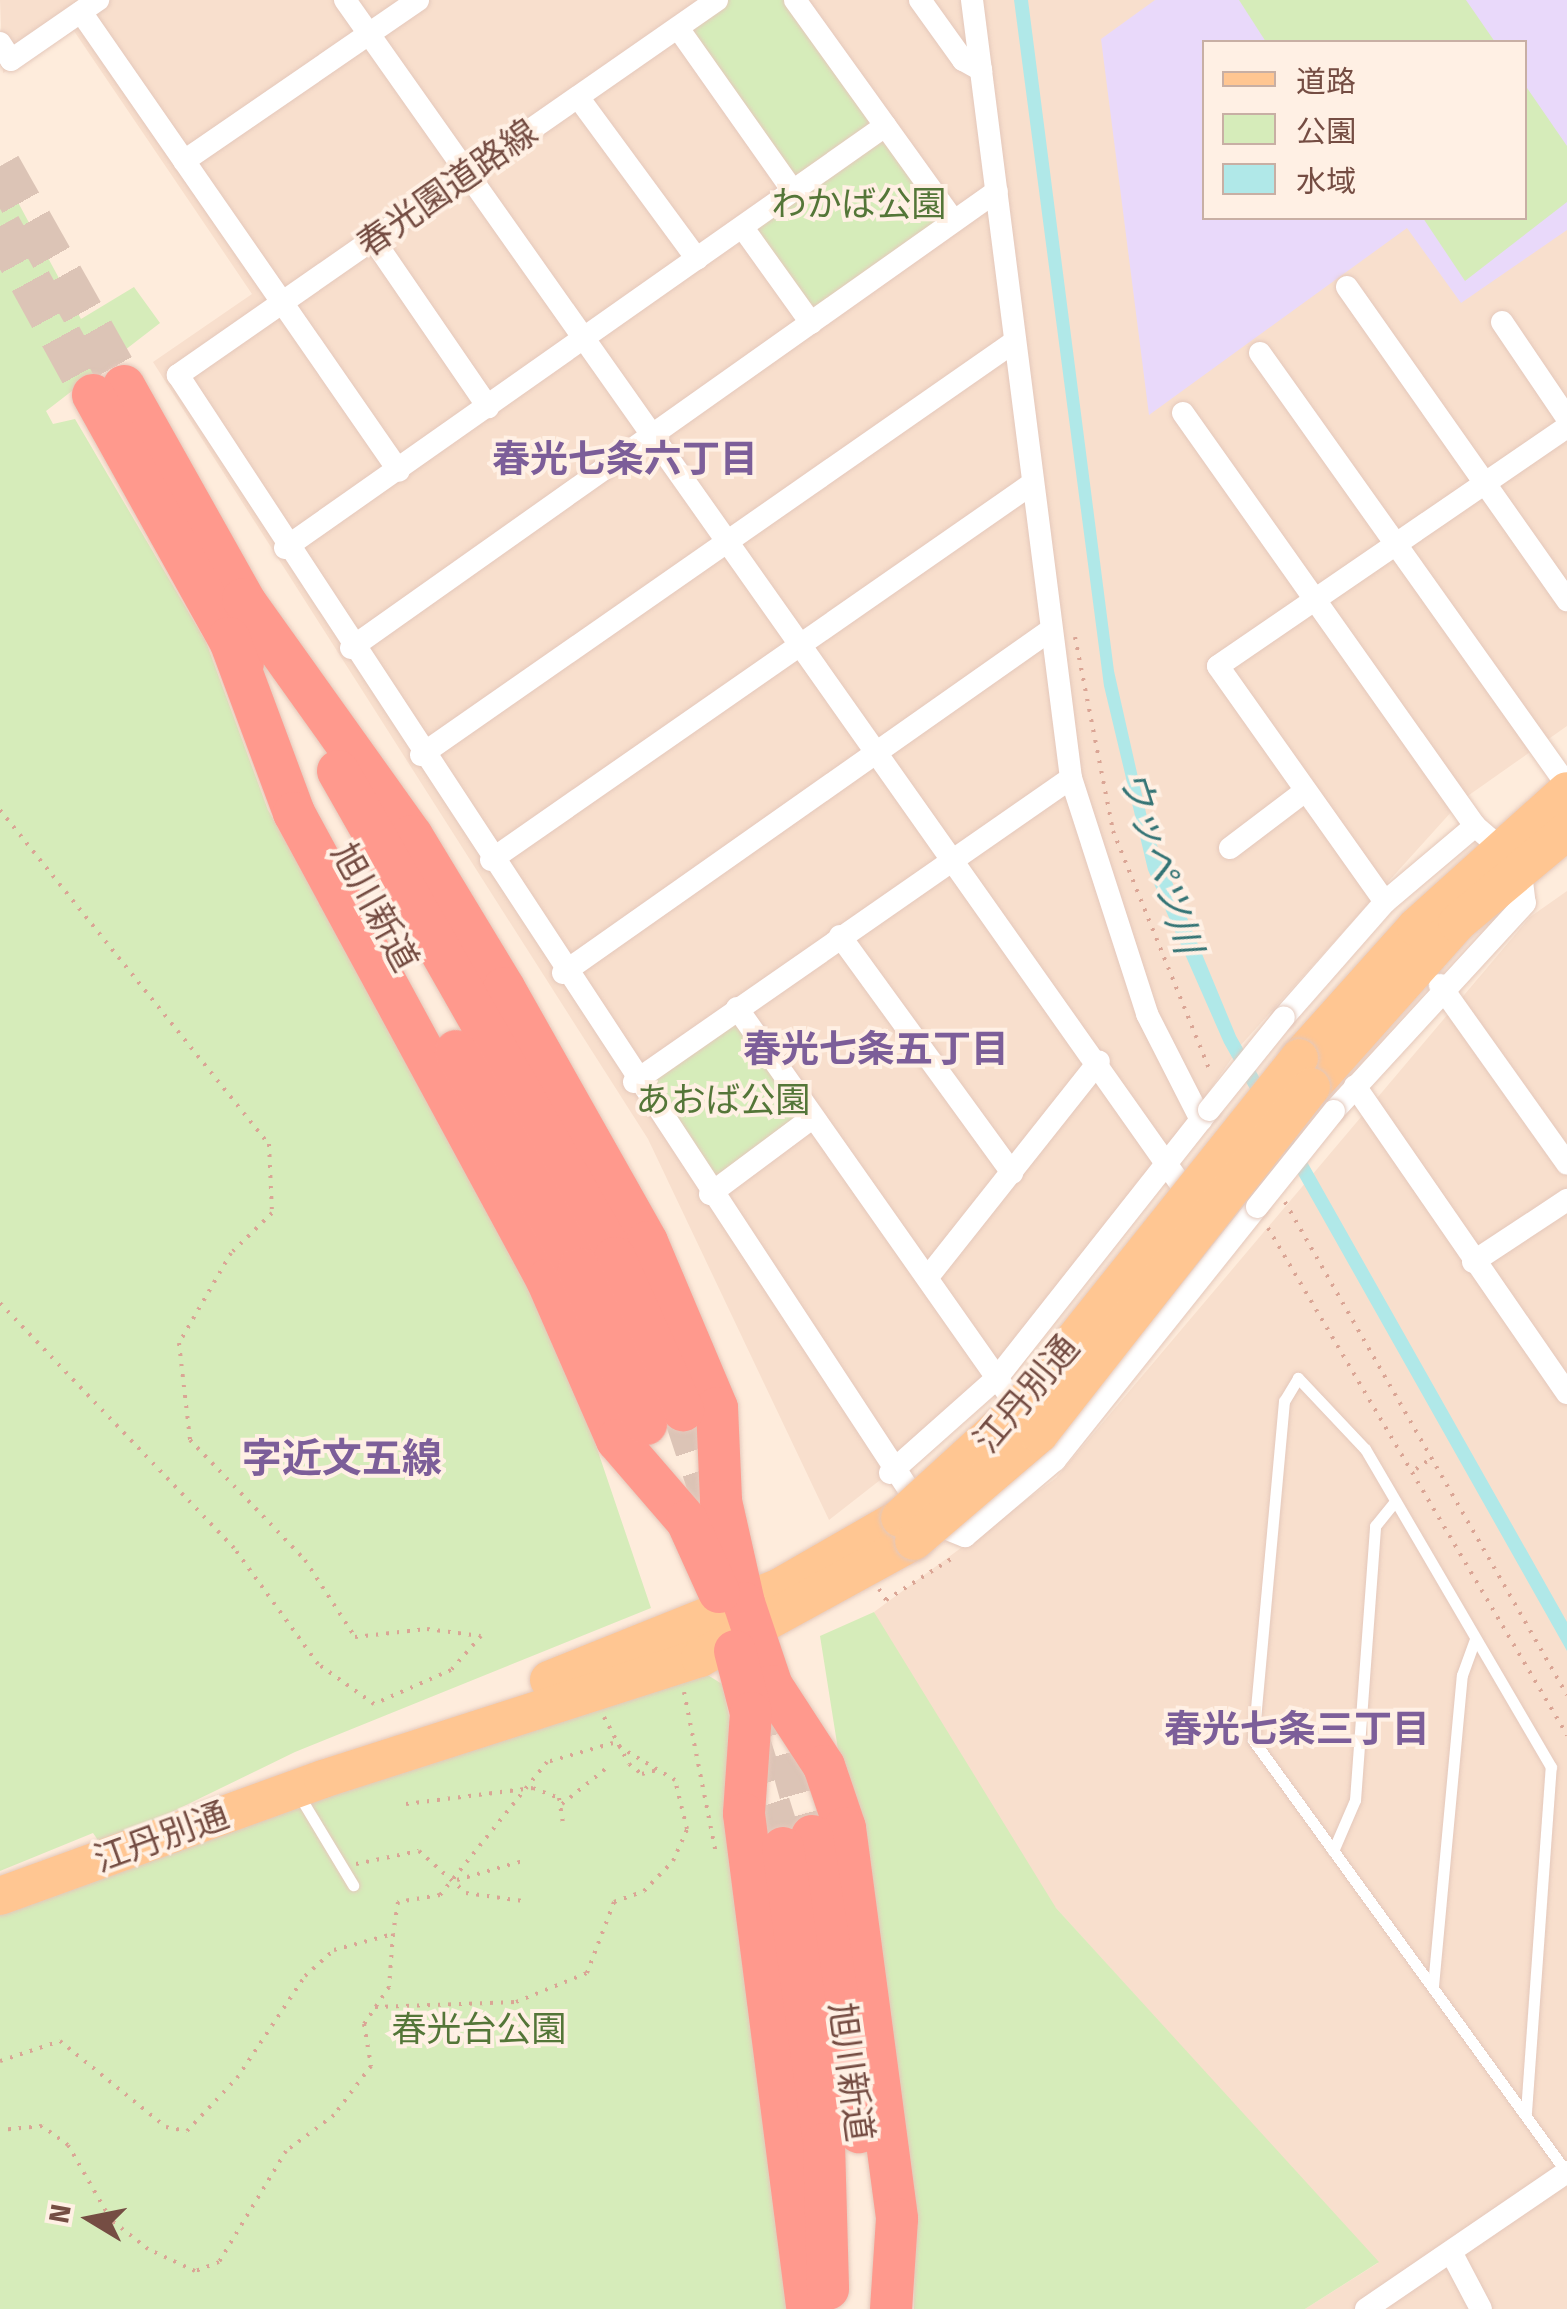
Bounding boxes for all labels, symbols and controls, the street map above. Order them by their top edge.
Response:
legend [1202,40,1527,220]
text: 道路 [1296,64,1356,100]
street label: 春光園道路線 [349,111,545,265]
text: 公園 [1296,114,1356,150]
text: 水域 [1296,164,1356,200]
park label: わかば公園 [772,183,946,225]
district label: 春光七条六丁目 [492,437,758,483]
water label: ウッペツ川 [1109,765,1211,959]
street label: 旭川新道 [323,836,427,978]
district label: 春光七条五丁目 [743,1027,1009,1073]
park label: あおば公園 [636,1079,810,1121]
street label: 江丹別通 [965,1327,1087,1461]
district label: 字近文五線 [242,1435,442,1483]
district label: 春光七条三丁目 [1164,1707,1430,1753]
street label: 江丹別通 [88,1793,234,1881]
street label: 旭川新道 [820,2000,882,2144]
park label: 春光台公園 [392,2008,566,2050]
north arrow [40,2169,140,2269]
text: N [42,2202,78,2226]

